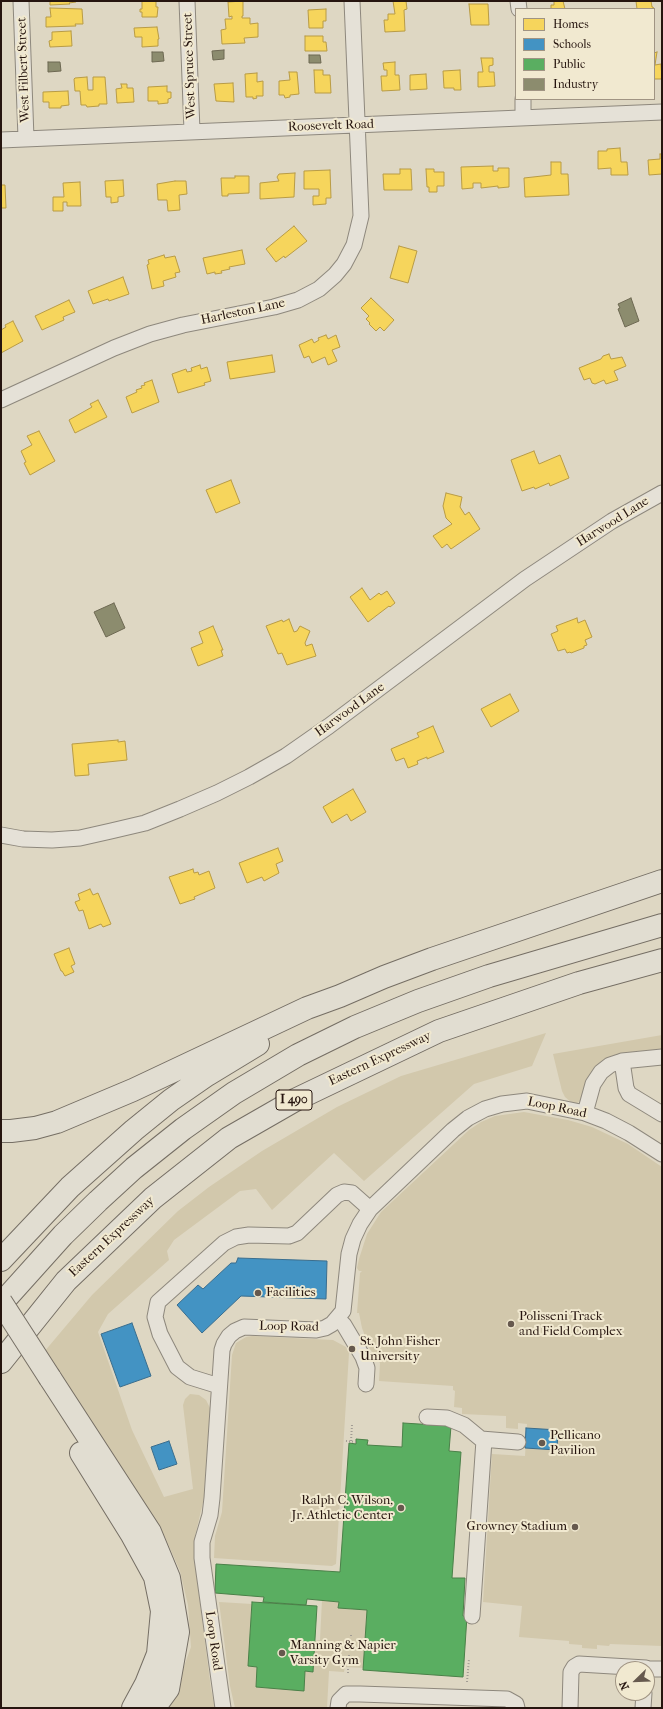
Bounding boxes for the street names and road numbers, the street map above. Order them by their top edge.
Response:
street label: West Spruce Street [180,13,200,119]
street label: West Filbert Street [14,17,34,123]
street label: Roosevelt Road [288,117,374,135]
street label: Harleston Lane [199,295,287,329]
street label: Harwood Lane [574,494,652,550]
street label: Harwood Lane [312,680,388,740]
street label: Eastern Expressway [326,1028,434,1090]
road number: I 490 [276,1090,312,1110]
street label: Loop Road [526,1094,588,1122]
street label: Eastern Expressway [66,1193,158,1281]
street label: Loop Road [259,1319,319,1335]
street label: Loop Road [201,1610,225,1672]

